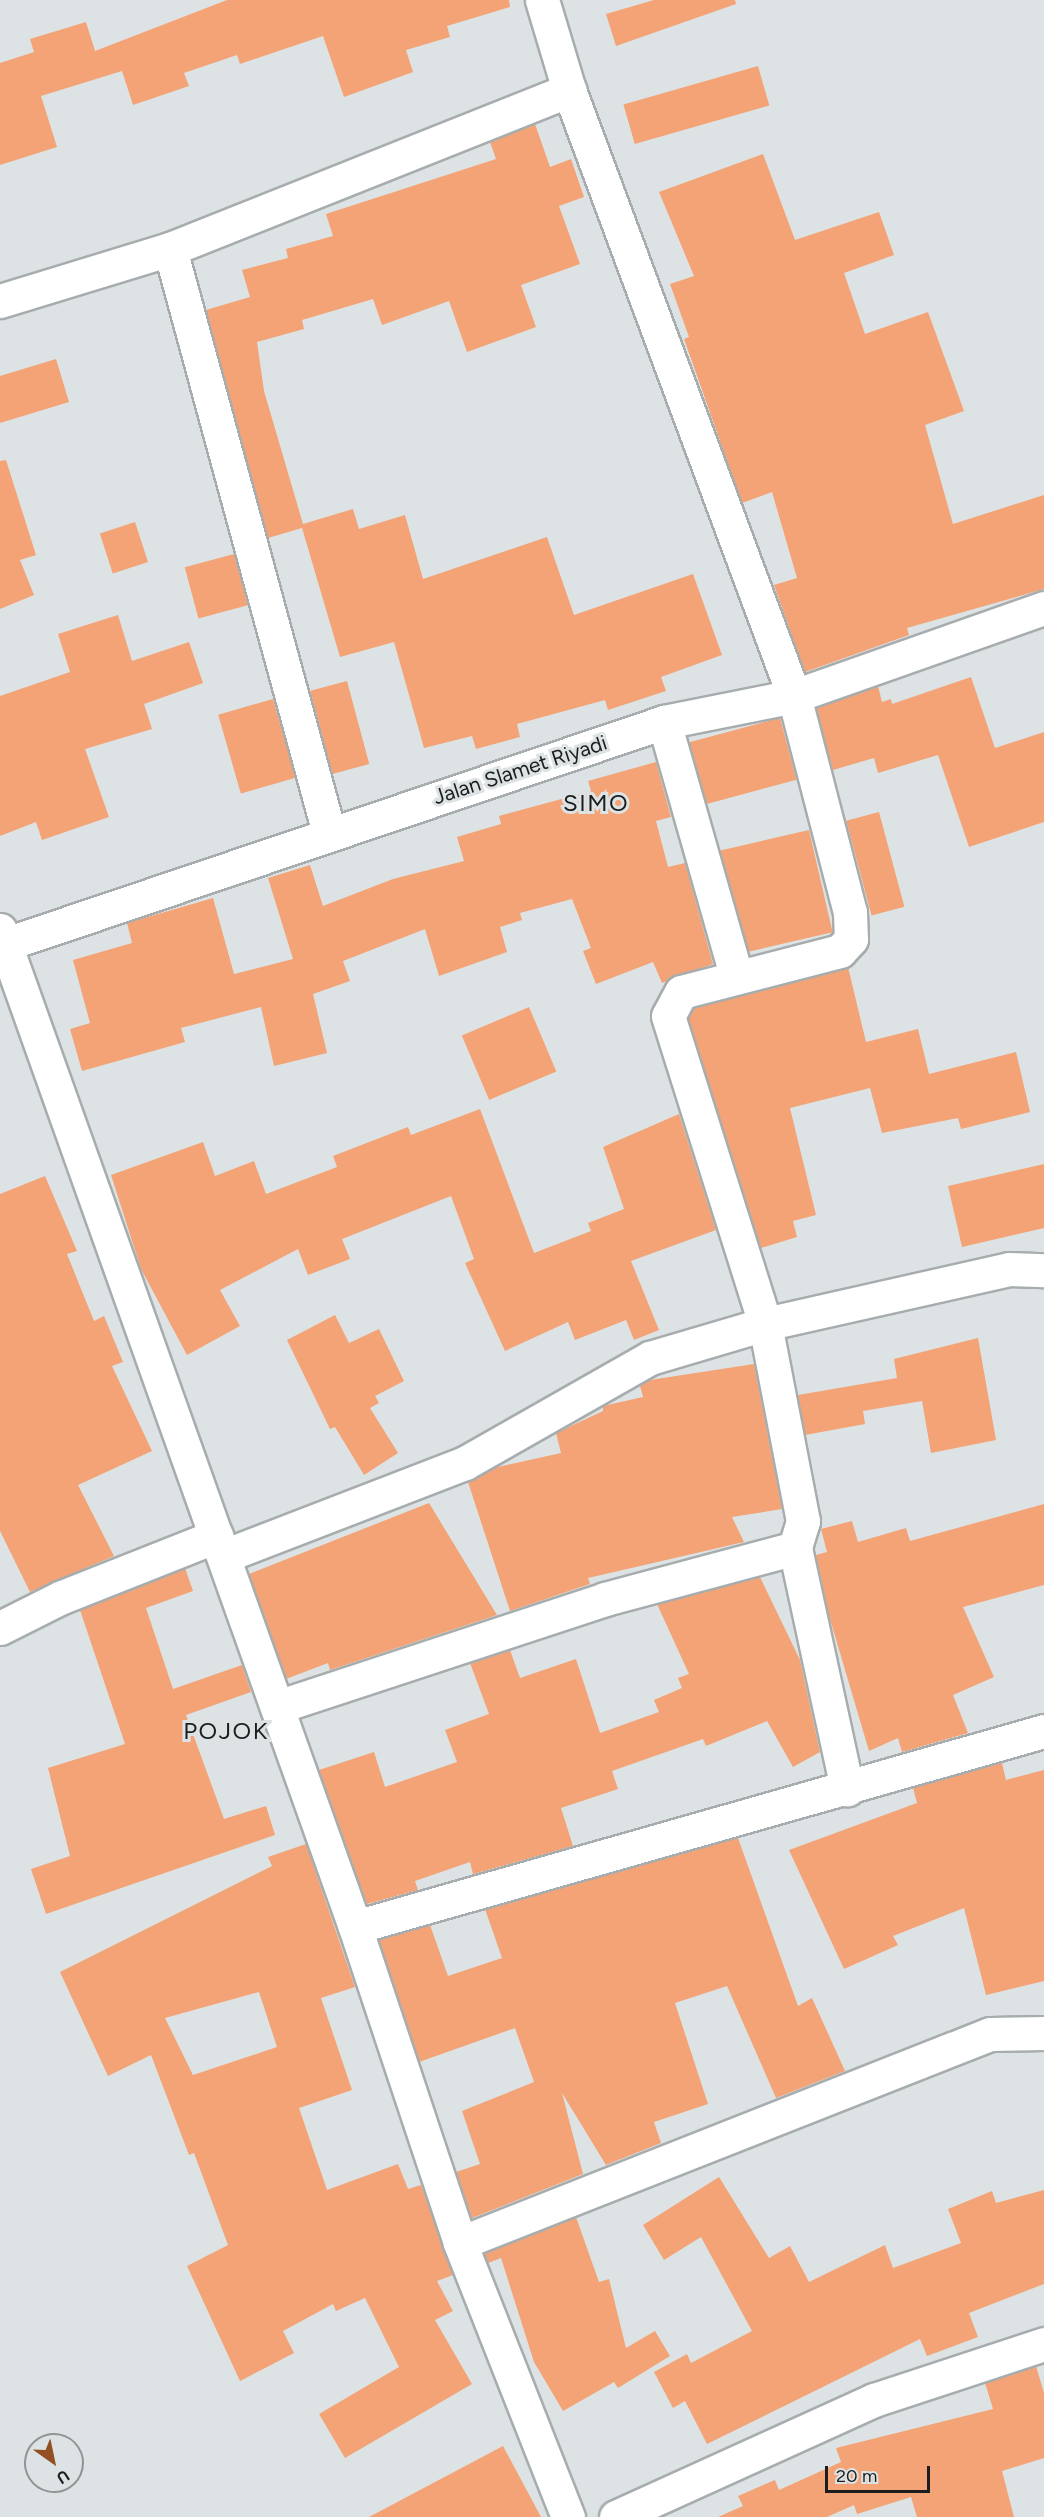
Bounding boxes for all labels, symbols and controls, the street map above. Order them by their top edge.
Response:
street label: Jalan Slamet Riyadi [430,730,610,810]
district label: SIMO [563,789,629,817]
district label: POJOK [183,1717,269,1745]
north arrow [24,2433,84,2493]
scale bar [828,2454,933,2492]
text: 20 m [836,2465,877,2487]
text: U [53,2466,73,2488]

